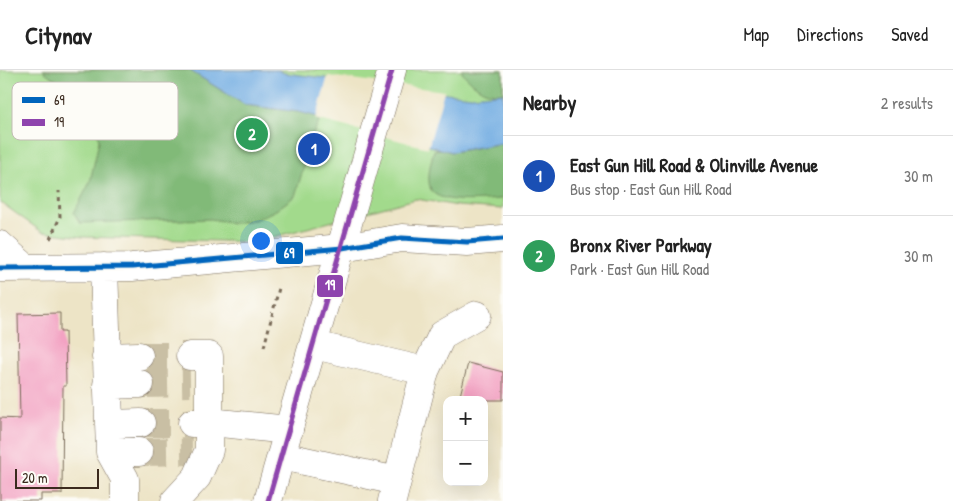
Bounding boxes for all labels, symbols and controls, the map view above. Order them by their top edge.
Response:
text: Citynav [25,19,92,51]
text: Map [744,22,769,47]
text: Directions [797,22,863,47]
text: Saved [891,22,928,47]
legend [12,82,178,140]
text: Nearby [523,88,576,117]
text: 69 [54,90,65,109]
text: 2 results [881,92,933,114]
text: 19 [54,112,64,131]
pin: 2 [236,115,268,153]
pin: 1 [298,130,330,168]
text: East Gun Hill Road & Olinville Avenue [570,152,818,178]
text: 1 [536,165,542,187]
text: 30 m [904,165,933,187]
text: Bus stop · East Gun Hill Road [570,178,731,200]
your location [248,228,274,254]
text: Bronx River Parkway [570,232,712,258]
line badge: 69 [275,241,304,265]
text: 69 [284,243,295,262]
text: 2 [535,245,543,267]
text: 30 m [904,245,933,267]
text: Park · East Gun Hill Road [570,258,709,280]
line badge: 19 [316,274,344,298]
text: 19 [325,275,336,294]
map controls [443,396,488,486]
button: + [443,396,488,441]
button: − [443,441,488,486]
scale bar [15,466,99,489]
text: 20 m [22,468,48,487]

